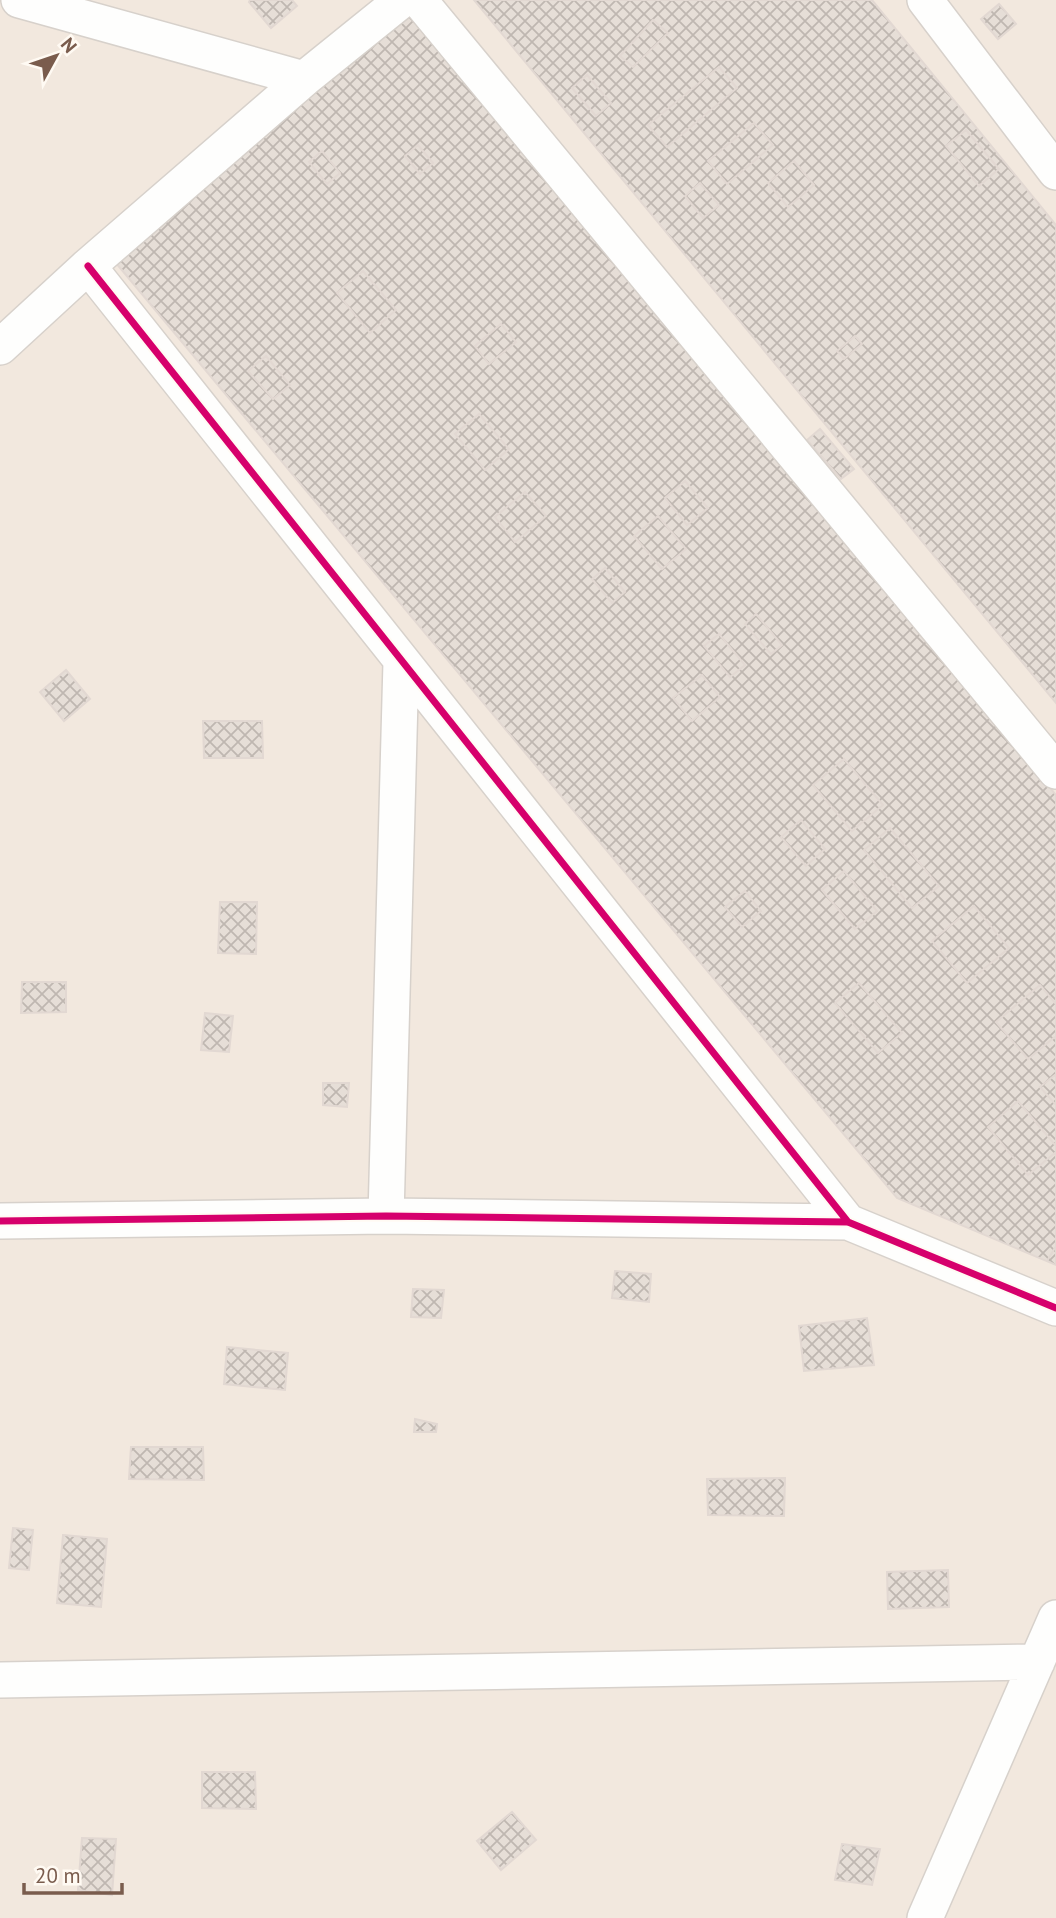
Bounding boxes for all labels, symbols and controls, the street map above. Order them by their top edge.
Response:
north arrow [21,21,91,91]
text: N [56,33,82,58]
scale bar [24,1852,122,1896]
text: 20 m [35,1862,81,1889]

